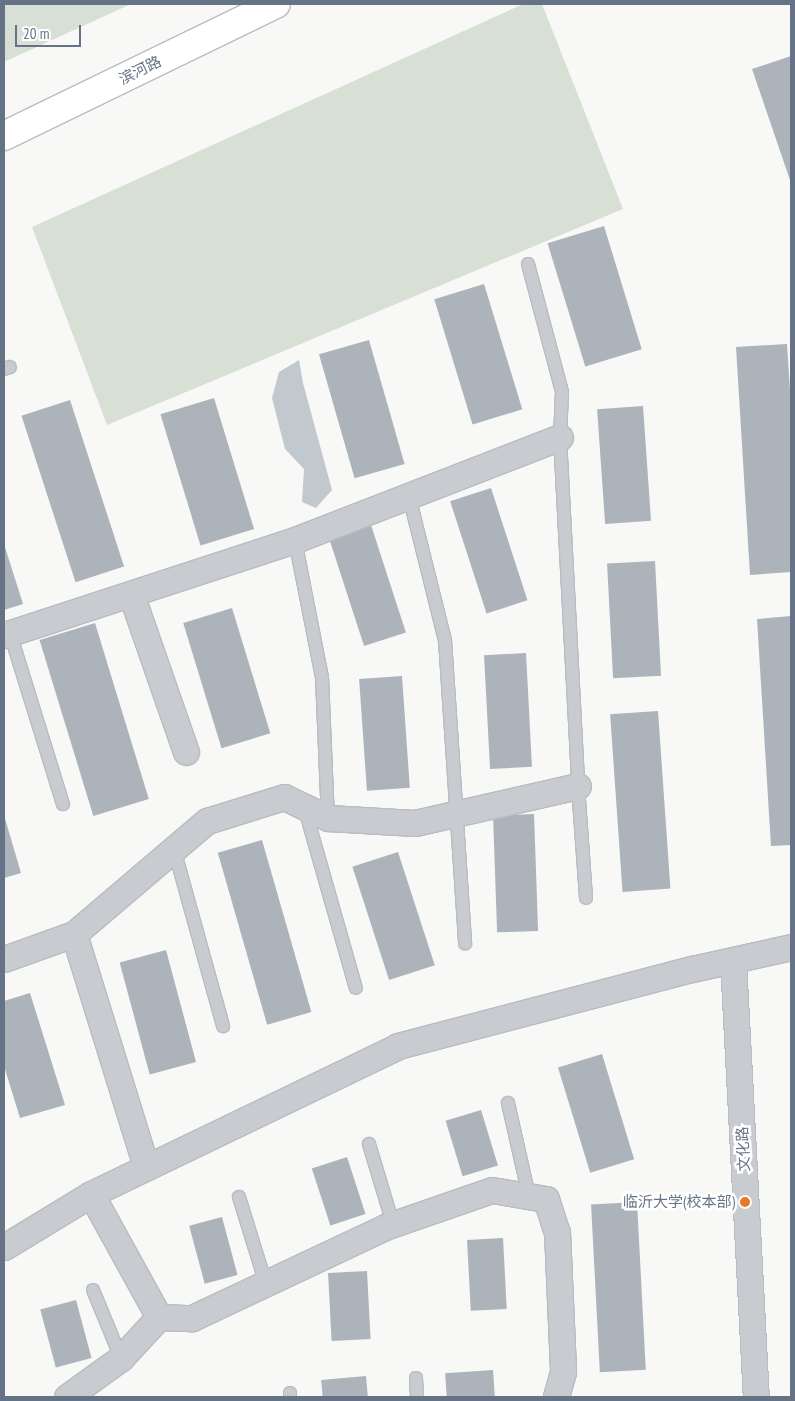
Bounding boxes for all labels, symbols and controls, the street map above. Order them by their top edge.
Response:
scale bar [18,15,84,47]
text: 20 m [23,24,49,43]
street label: 滨河路 [116,52,164,88]
street label: 文化路 [733,1126,753,1172]
place label: 临沂大学(校本部) [623,1193,735,1211]
marker: 临沂大学(校本部) [739,1196,751,1208]

